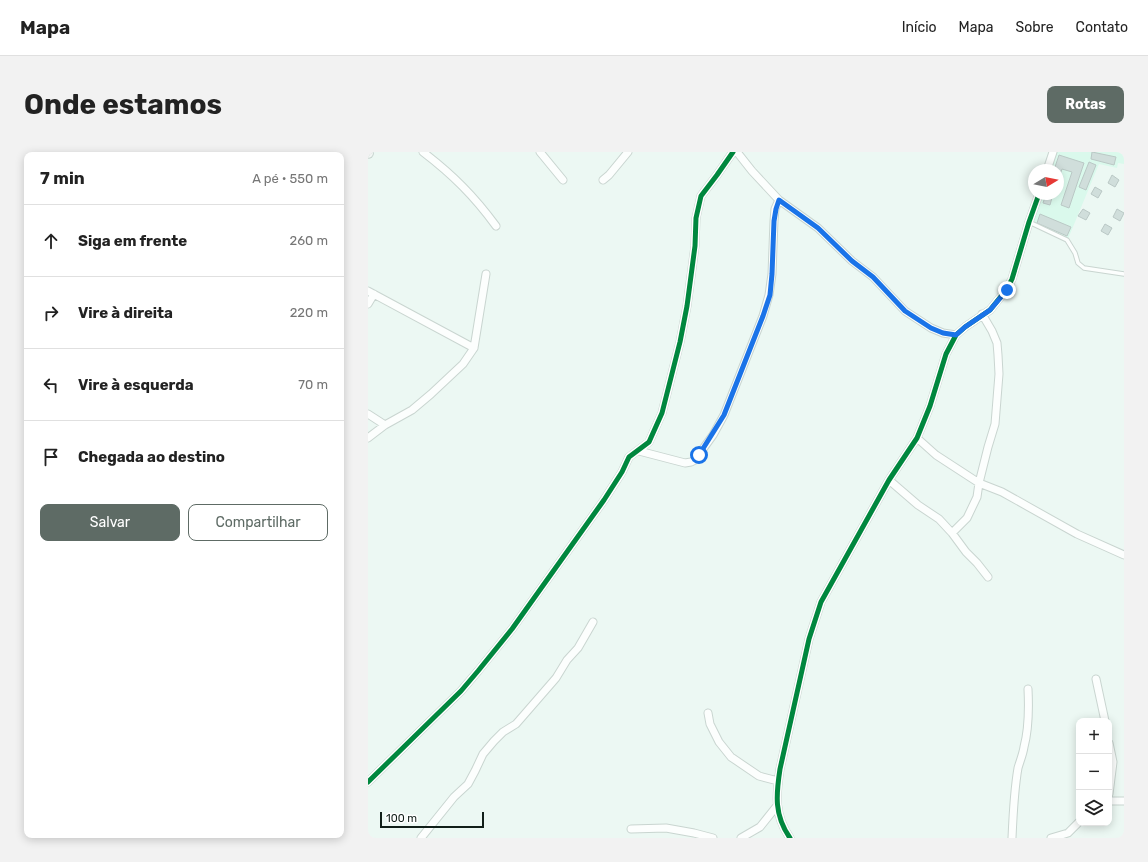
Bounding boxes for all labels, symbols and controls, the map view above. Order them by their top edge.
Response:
text: Mapa [20,16,70,39]
text: Início [902,19,937,36]
text: Mapa [959,19,994,36]
text: Sobre [1016,19,1054,36]
text: Contato [1076,19,1128,36]
button: Rotas [1047,86,1124,123]
text: Onde estamos [24,88,222,121]
north arrow [1028,164,1064,200]
text: 7 min [40,168,85,188]
text: A pé · 550 m [252,171,328,186]
icon: ahead [40,230,62,252]
text: Siga em frente [78,232,187,250]
text: 260 m [290,233,328,248]
route end [998,281,1016,299]
icon: right [40,302,62,324]
text: Vire à direita [78,304,173,322]
text: 220 m [290,305,328,320]
icon: left [40,374,62,396]
text: Vire à esquerda [78,376,194,394]
text: 70 m [298,377,328,392]
icon: arrive [40,446,62,468]
route start [690,446,708,464]
text: Chegada ao destino [78,448,225,466]
button: Salvar [40,504,180,541]
button: Compartilhar [188,504,328,541]
map controls [1076,718,1112,826]
button: + [1076,718,1112,754]
button: − [1076,754,1112,790]
button: layers [1076,790,1112,826]
scale bar [380,810,484,829]
text: 100 m [386,812,417,825]

